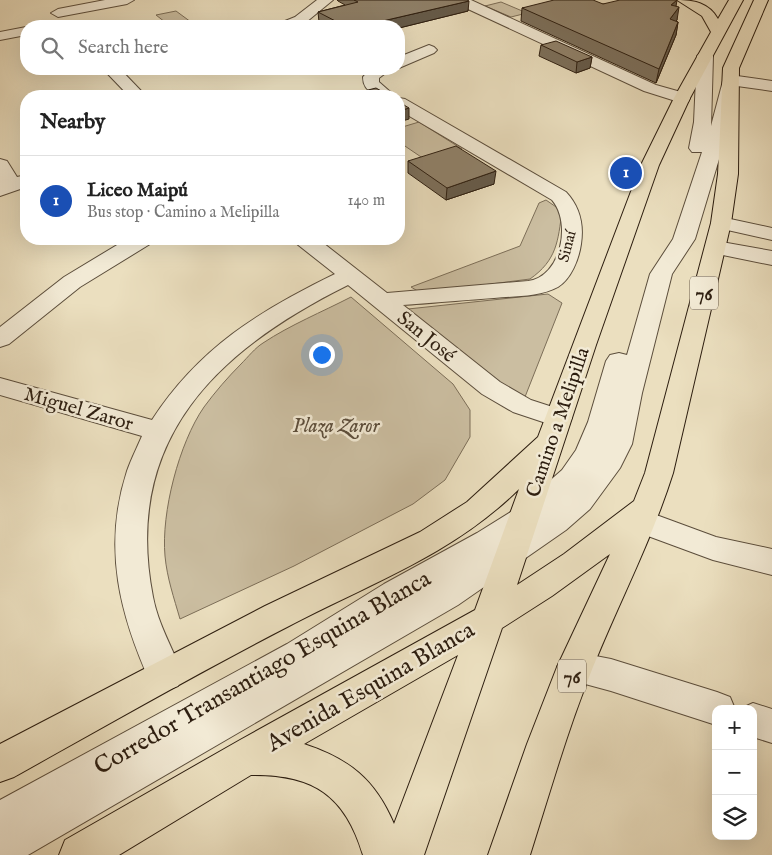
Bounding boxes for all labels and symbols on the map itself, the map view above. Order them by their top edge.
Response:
pin: 1 [610,154,642,192]
street label: Sinaí [554,227,582,265]
road number: 76 [690,276,718,310]
street label: San José [392,306,461,368]
your location [309,342,335,368]
street label: Camino a Melipilla [521,344,596,501]
street label: Miguel Zaror [21,382,137,437]
park label: Plaza Zaror [293,414,381,440]
street label: Corredor Transantiago Esquina Blanca [89,564,437,783]
street label: Avenida Esquina Blanca [260,615,481,760]
road number: 76 [558,659,586,692]

